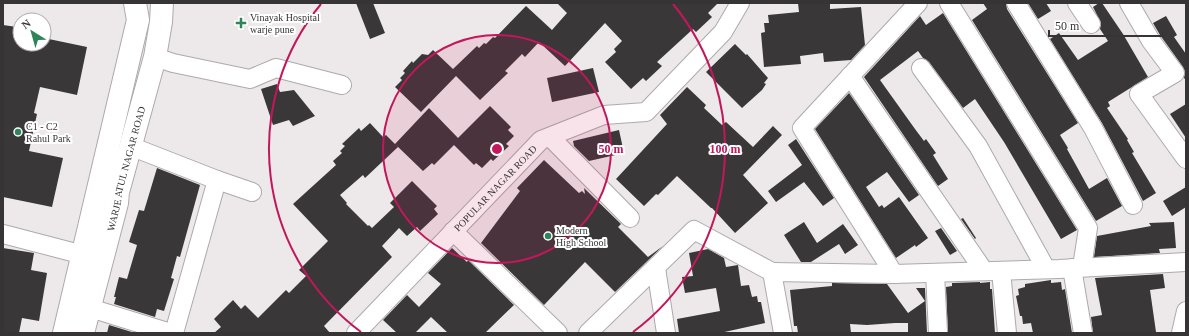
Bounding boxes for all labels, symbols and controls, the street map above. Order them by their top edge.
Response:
north arrow [12,12,52,52]
place label: Vinayak Hospital warje pune [250,12,320,35]
scale bar [1049,12,1163,38]
text: N [19,17,33,31]
marker: Vinayak Hospital warje pune [235,17,247,29]
text: 50 m [1055,19,1080,33]
street label: WARJE ATUL NAGAR ROAD [104,105,147,232]
place label: C1 - C2 Rahul Park [26,121,71,144]
marker: C1 - C2 Rahul Park [13,127,23,137]
centre of rings [490,142,504,156]
text: 50 m [599,142,624,156]
text: 100 m [710,142,741,156]
street label: POPULAR NAGAR ROAD [451,143,539,233]
place label: Modern High School [556,225,607,248]
marker: Modern High School [543,231,553,241]

